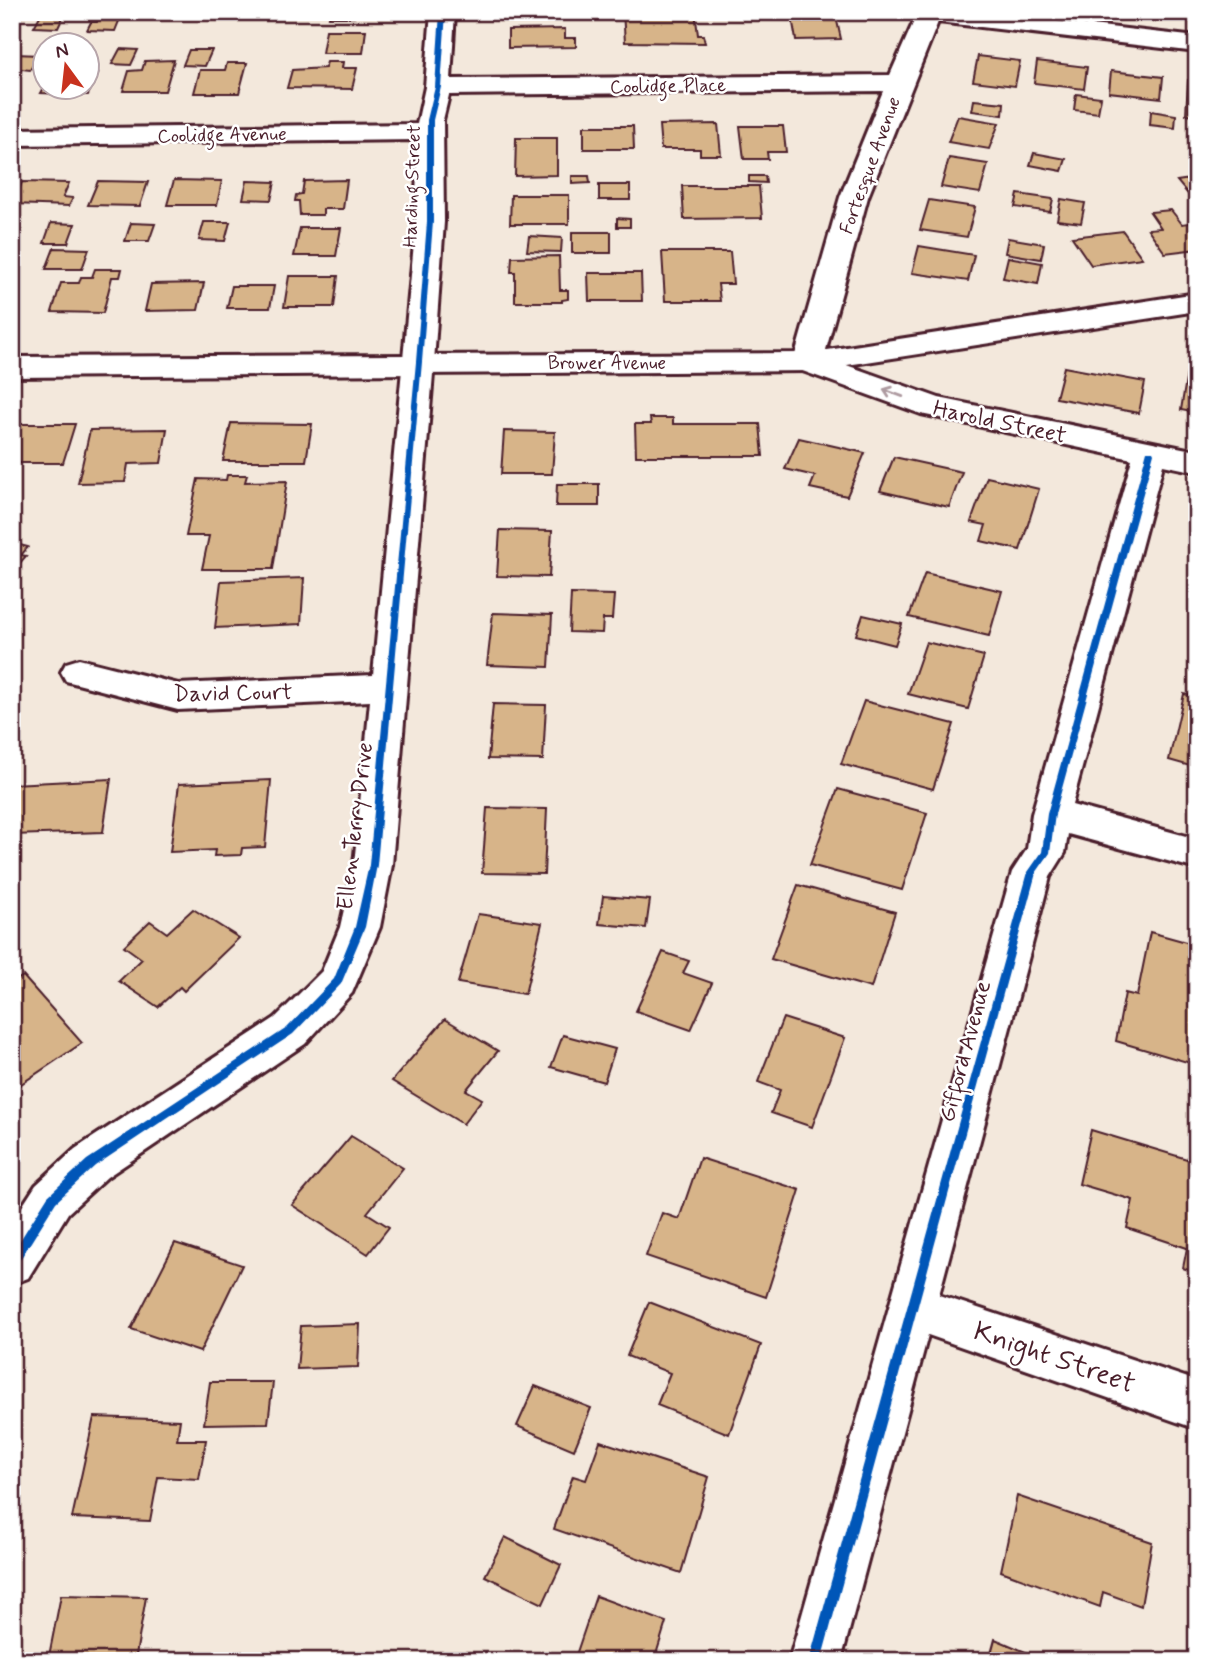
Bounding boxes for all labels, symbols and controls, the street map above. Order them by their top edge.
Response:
north arrow [32,32,102,102]
text: N [53,37,71,65]
street label: Coolidge Place [610,73,726,103]
street label: Fortesque Avenue [834,93,907,238]
street label: Coolidge Avenue [157,122,287,152]
street label: Harding Street [398,124,430,248]
street label: Brower Avenue [548,351,666,376]
one-way arrow [883,386,905,399]
street label: Harold Street [930,394,1069,452]
street label: David Court [173,678,293,710]
street label: Ellen Terry Drive [331,741,381,912]
street label: Gifford Avenue [933,978,1000,1126]
street label: Knight Street [968,1313,1140,1405]

